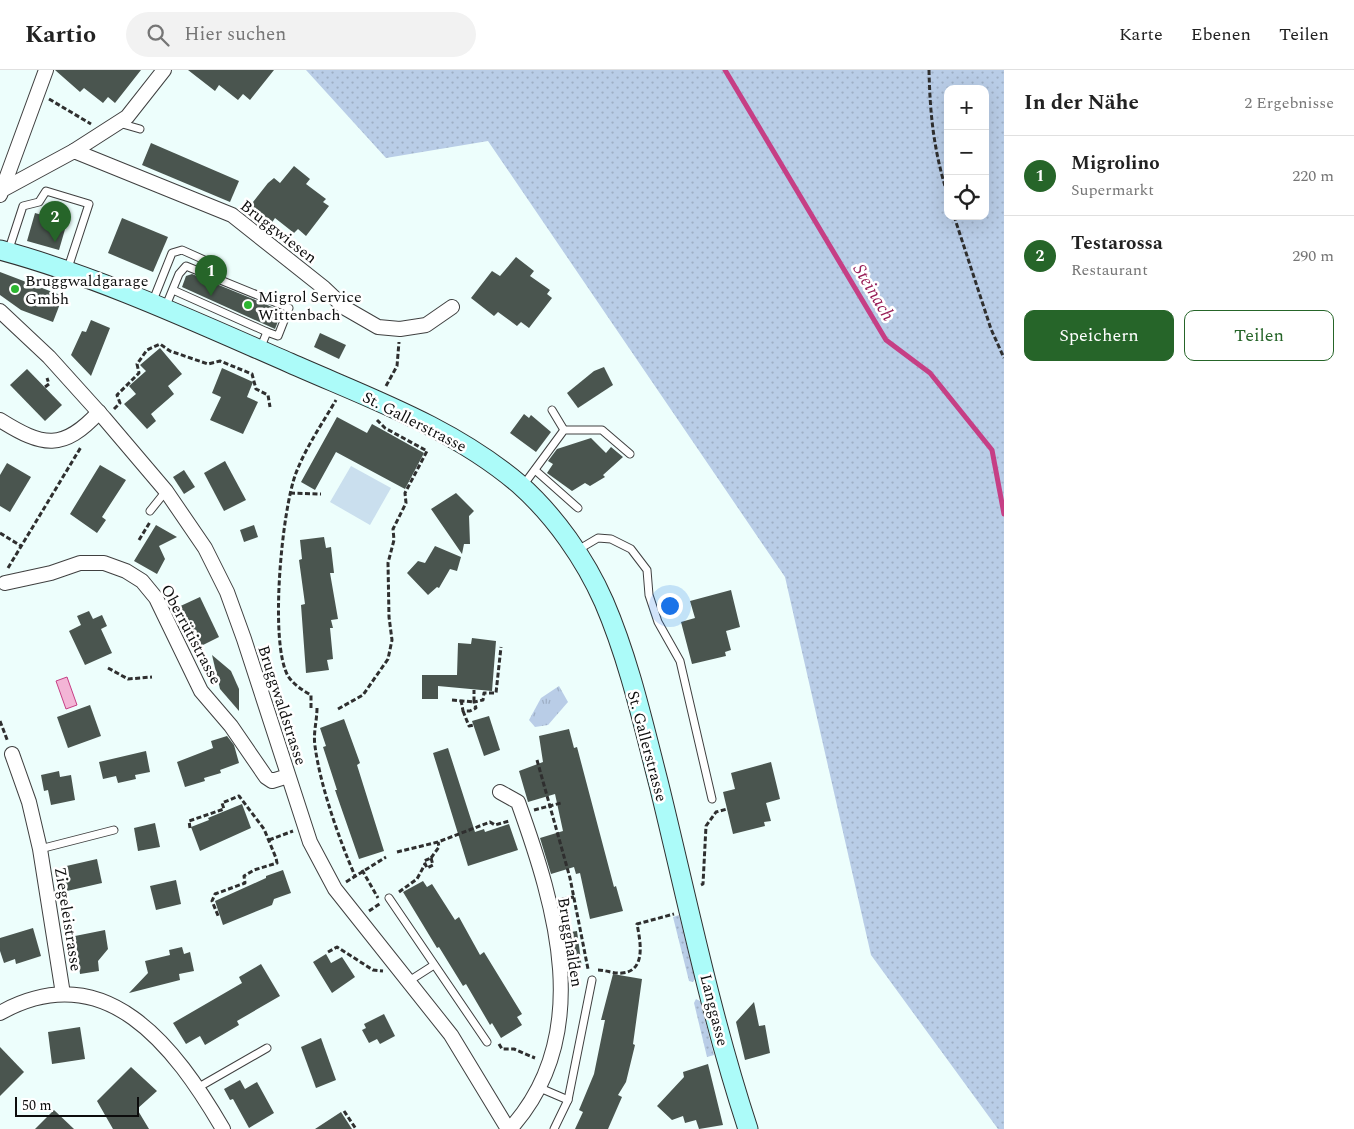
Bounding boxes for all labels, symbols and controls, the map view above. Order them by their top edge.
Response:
search box [126,12,476,57]
text: Kartio [25,17,96,53]
text: Hier suchen [184,20,286,49]
icon: search [144,21,172,49]
text: Karte [1119,21,1163,48]
text: Ebenen [1191,21,1251,48]
text: Teilen [1279,21,1329,48]
map controls [944,85,989,220]
button: + [944,85,989,130]
text: In der Nähe [1024,87,1139,119]
text: 2 Ergebnisse [1244,91,1334,115]
button: − [944,130,989,175]
text: Migrolino [1071,149,1160,178]
text: 1 [1036,164,1044,188]
text: 220 m [1292,164,1334,188]
button: locate [944,175,989,220]
text: Supermarkt [1071,178,1154,202]
street label: Bruggwiesen [235,194,322,269]
pin: 2 [39,201,71,242]
text: Testarossa [1071,229,1163,258]
text: 2 [1036,244,1044,268]
text: 290 m [1292,244,1334,268]
pin: 1 [195,255,227,296]
water label: Steinach [846,258,901,326]
text: Restaurant [1071,258,1148,282]
place label: Bruggwaldgarage Gmbh [25,269,148,311]
marker: Bruggwaldgarage Gmbh [9,283,21,295]
place label: Migrol Service Wittenbach [258,285,362,327]
marker: Migrol Service Wittenbach [242,299,254,311]
button: Speichern [1024,310,1174,361]
button: Teilen [1184,310,1334,361]
street label: St. Gallerstrasse [358,385,471,459]
street label: Oberrütistrasse [155,580,228,689]
your location [657,593,683,619]
street label: Bruggwaldstrasse [251,642,313,768]
street label: St. Gallerstrasse [621,688,673,805]
street label: Ziegeleistrasse [48,865,88,973]
street label: Brugghalden [551,896,589,989]
street label: Langgasse [694,972,735,1049]
scale bar [15,1094,139,1117]
text: 50 m [22,1095,52,1116]

